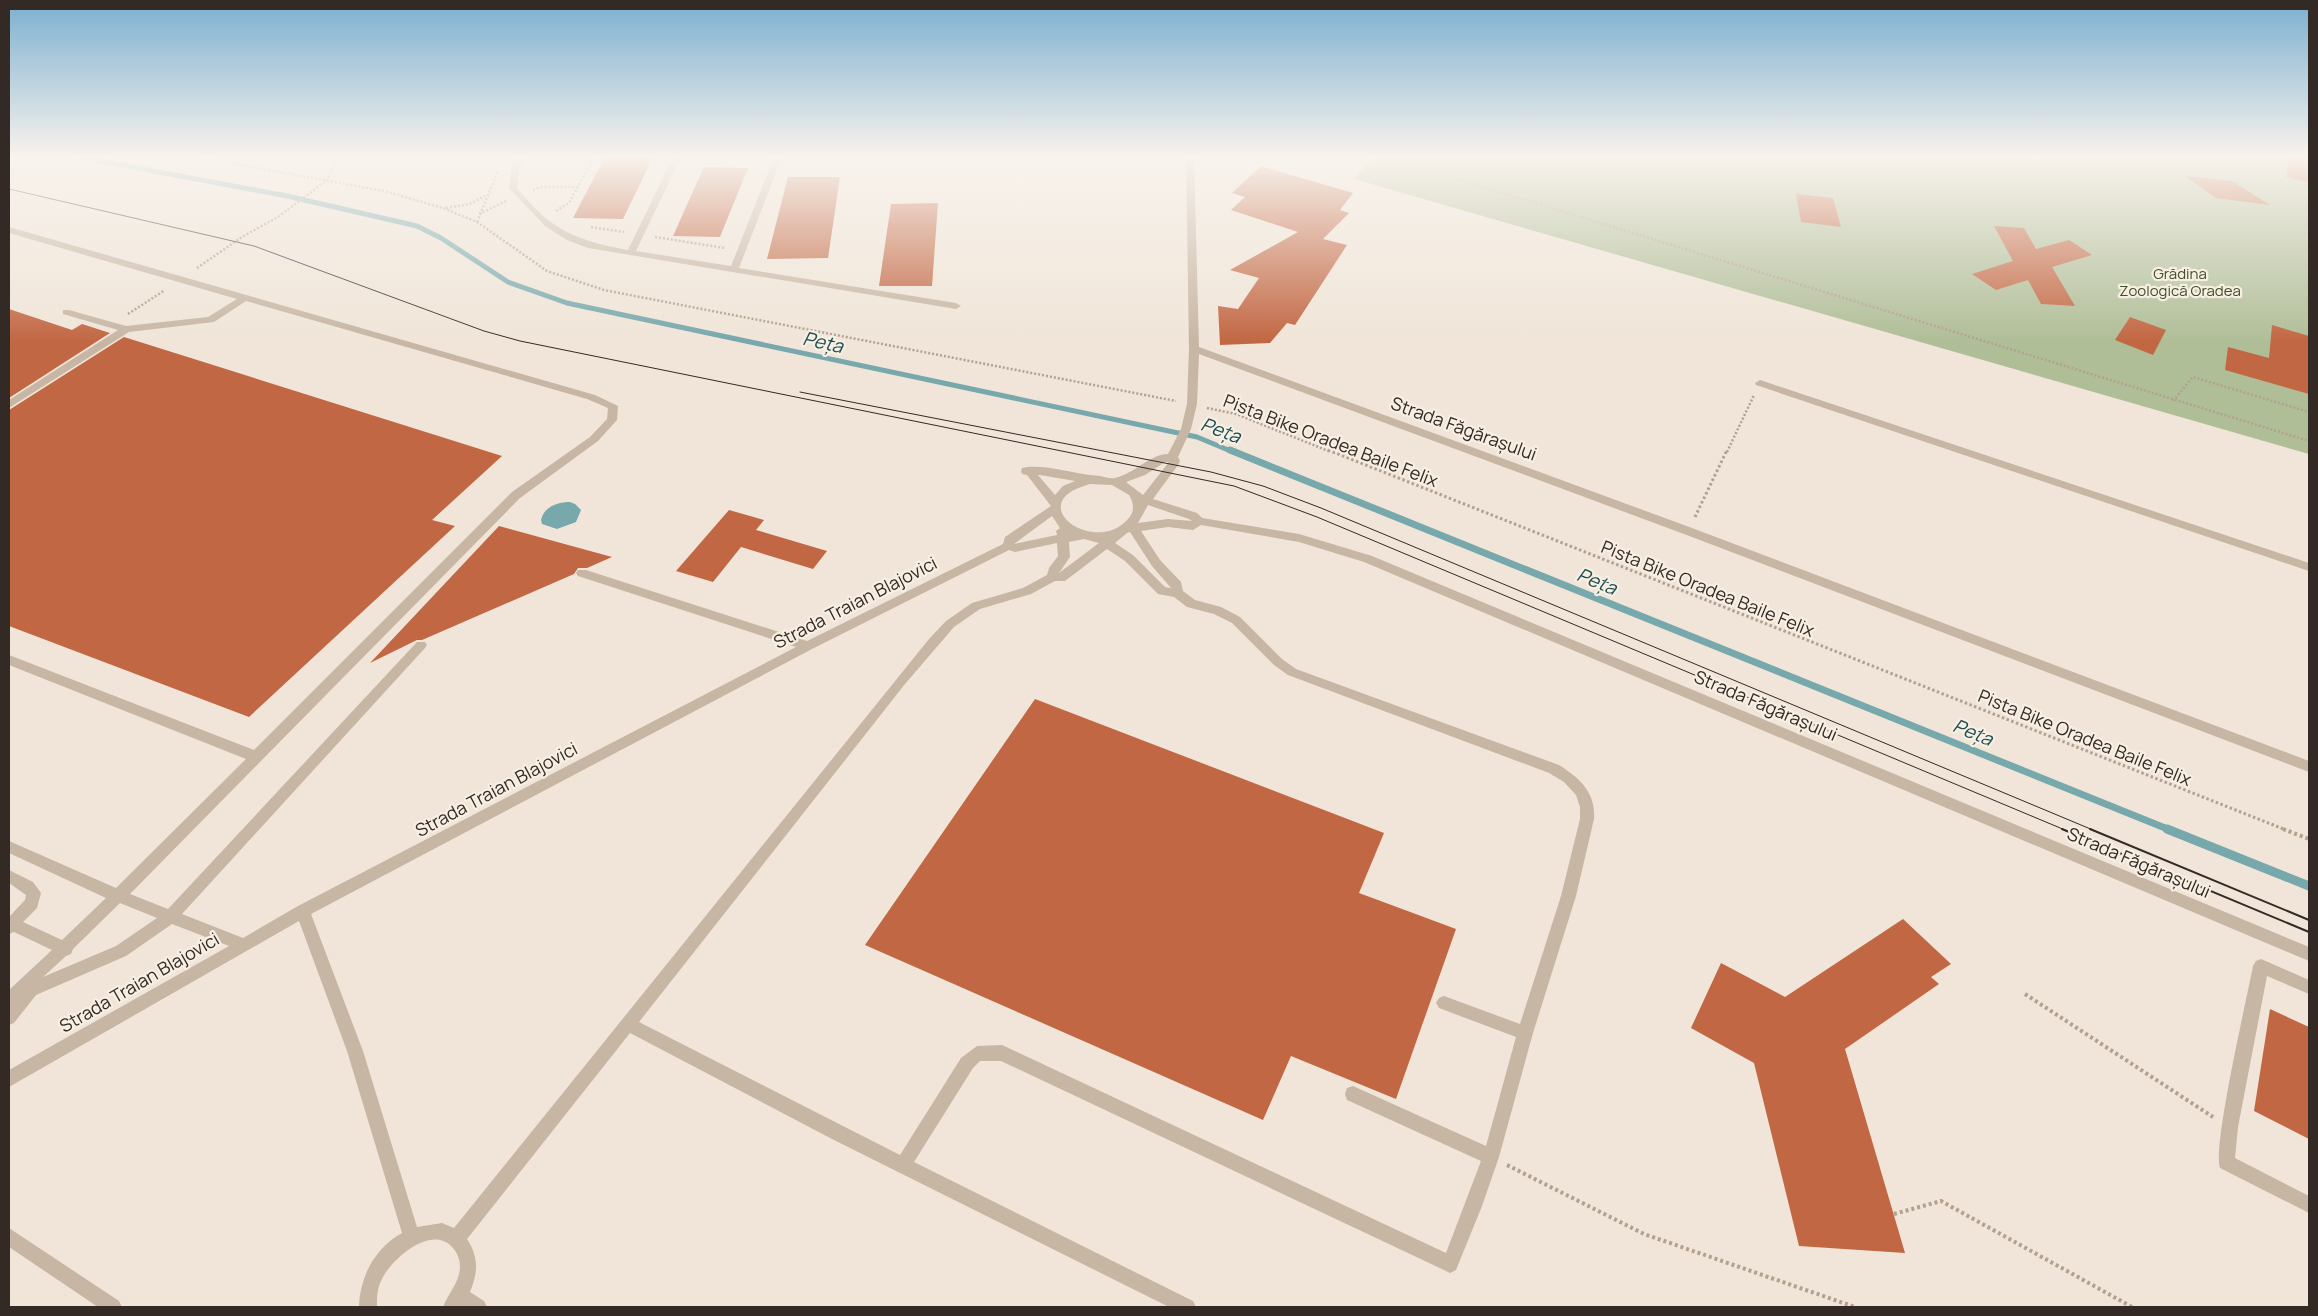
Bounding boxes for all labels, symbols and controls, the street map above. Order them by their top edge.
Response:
park label: Grădina Zoologică Oradea [2119,263,2241,301]
water label: Peța [800,325,847,359]
street label: Pista Bike Oradea Baile Felix [1220,388,1442,492]
street label: Strada Făgărașului [1388,390,1540,466]
water label: Peța [1197,411,1246,450]
street label: Pista Bike Oradea Baile Felix [1598,534,1819,642]
street label: Strada Traian Blajovici [769,550,941,654]
water label: Peța [1573,561,1622,601]
street label: Strada Făgărașului [1691,664,1841,746]
street label: Pista Bike Oradea Baile Felix [1975,683,2196,791]
water label: Peța [1949,712,1998,752]
street label: Strada Traian Blajovici [411,736,581,842]
street label: Strada Făgărașului [2064,821,2214,903]
street label: Strada Traian Blajovici [55,926,223,1038]

